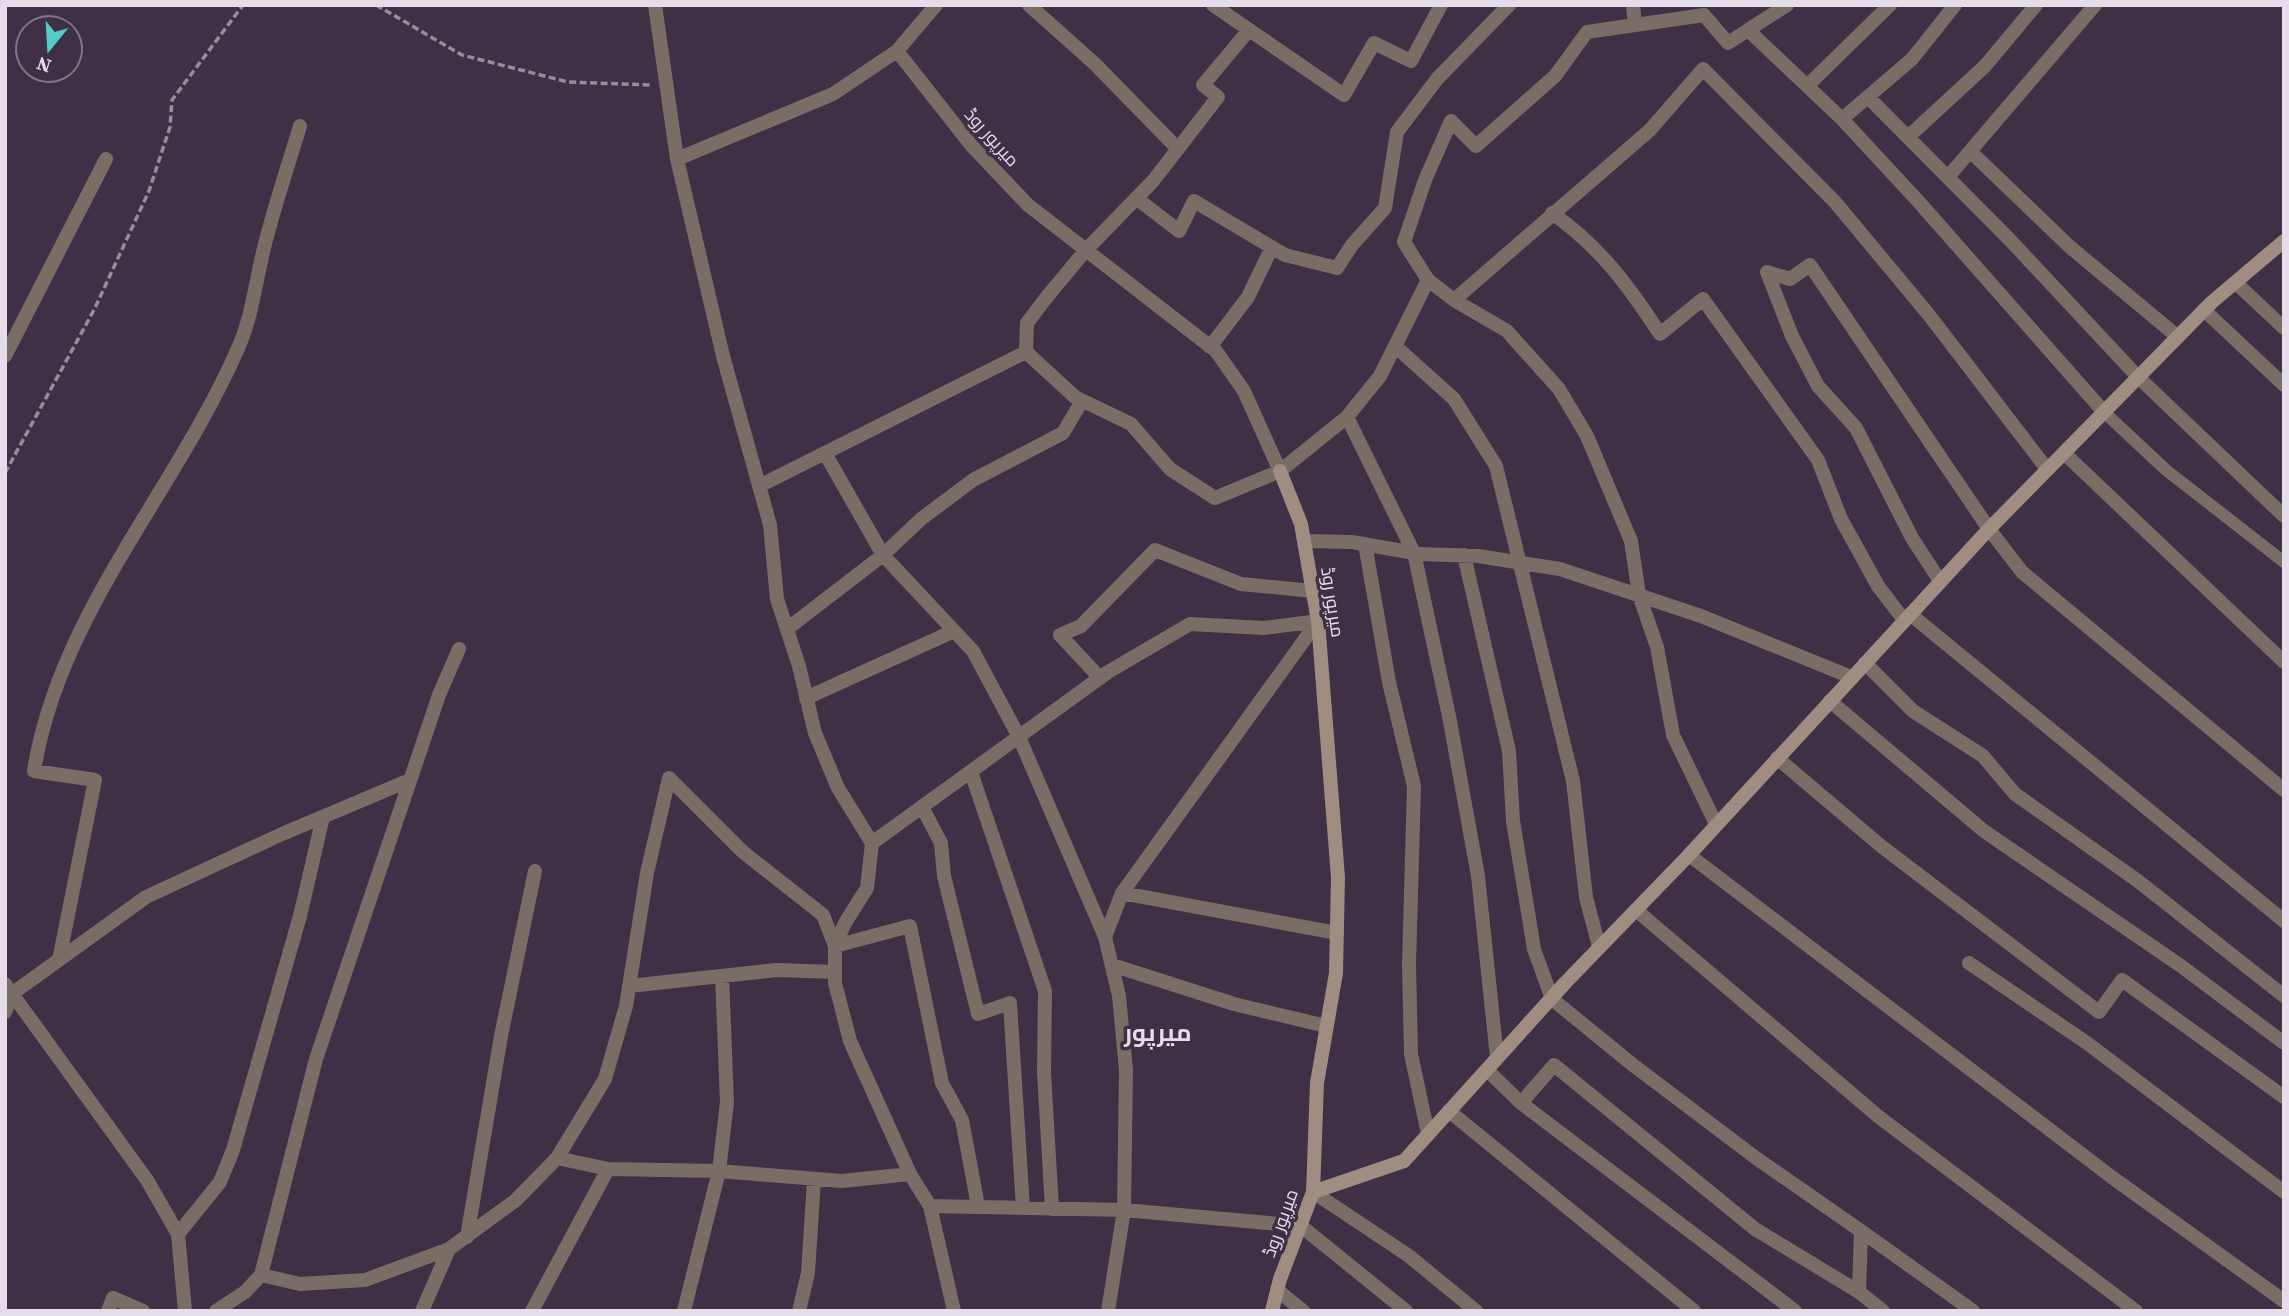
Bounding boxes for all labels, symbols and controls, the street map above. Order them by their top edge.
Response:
north arrow [14,14,84,84]
text: N [33,51,54,80]
street label: میرپور روڈ [959,102,1025,172]
street label: میرپور روڈ [1315,565,1351,639]
district label: میرپور [1123,1016,1192,1050]
street label: میرپور روڈ [1256,1185,1304,1261]

